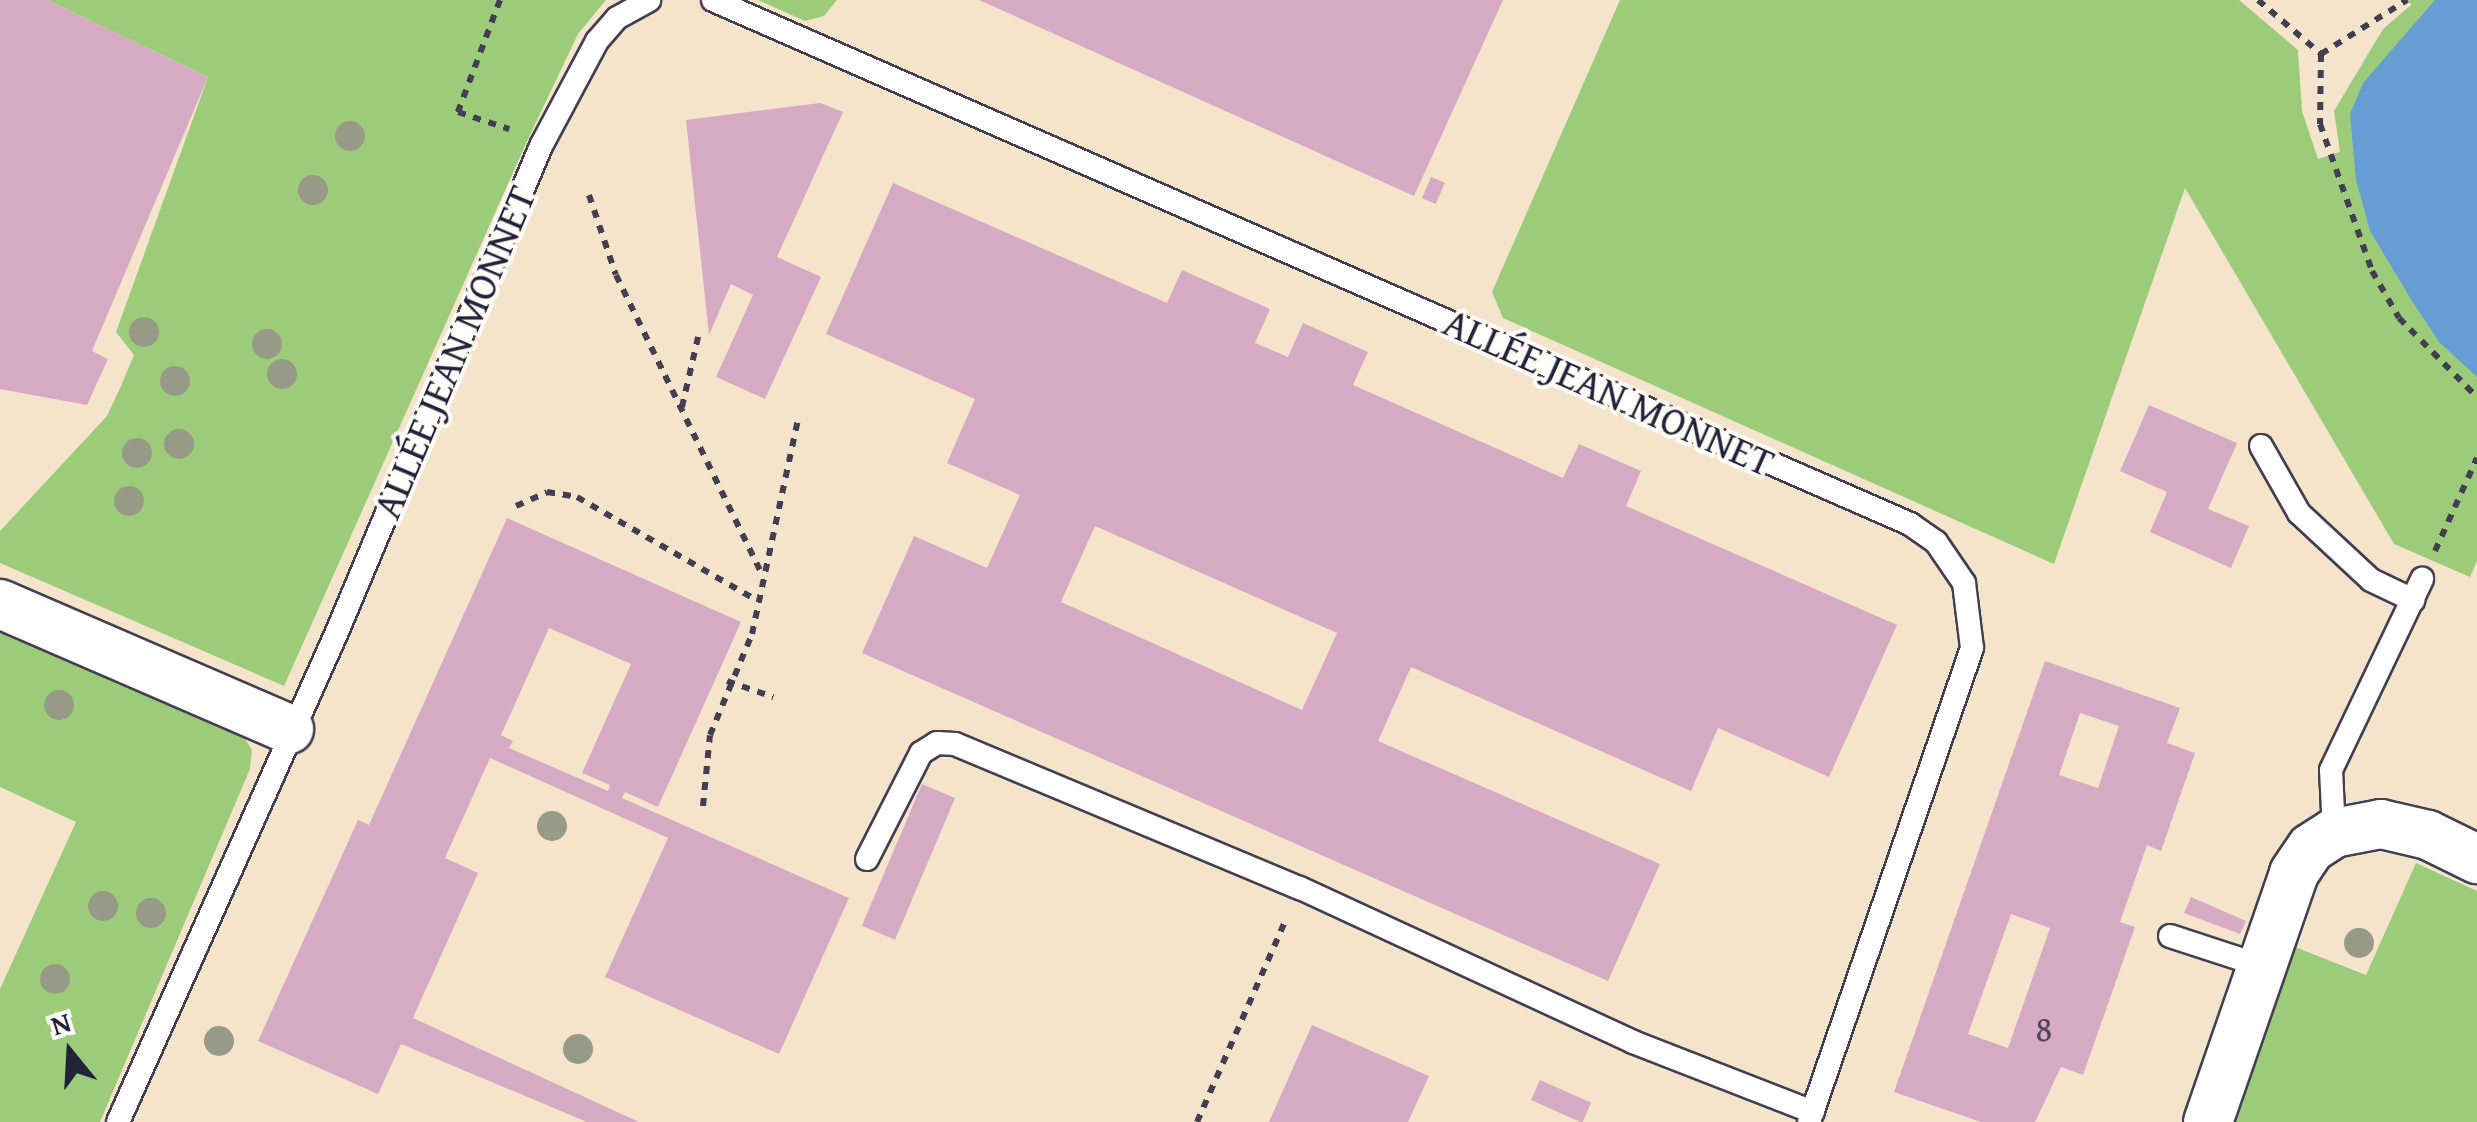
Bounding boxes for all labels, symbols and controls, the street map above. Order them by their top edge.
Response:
street label: ALLÉE JEAN MONNET [362,178,546,526]
street label: ALLÉE JEAN MONNET [1436,298,1782,486]
text: N [45,1001,76,1045]
north arrow [20,1002,120,1102]
house number: 8 [2036,1008,2052,1050]

